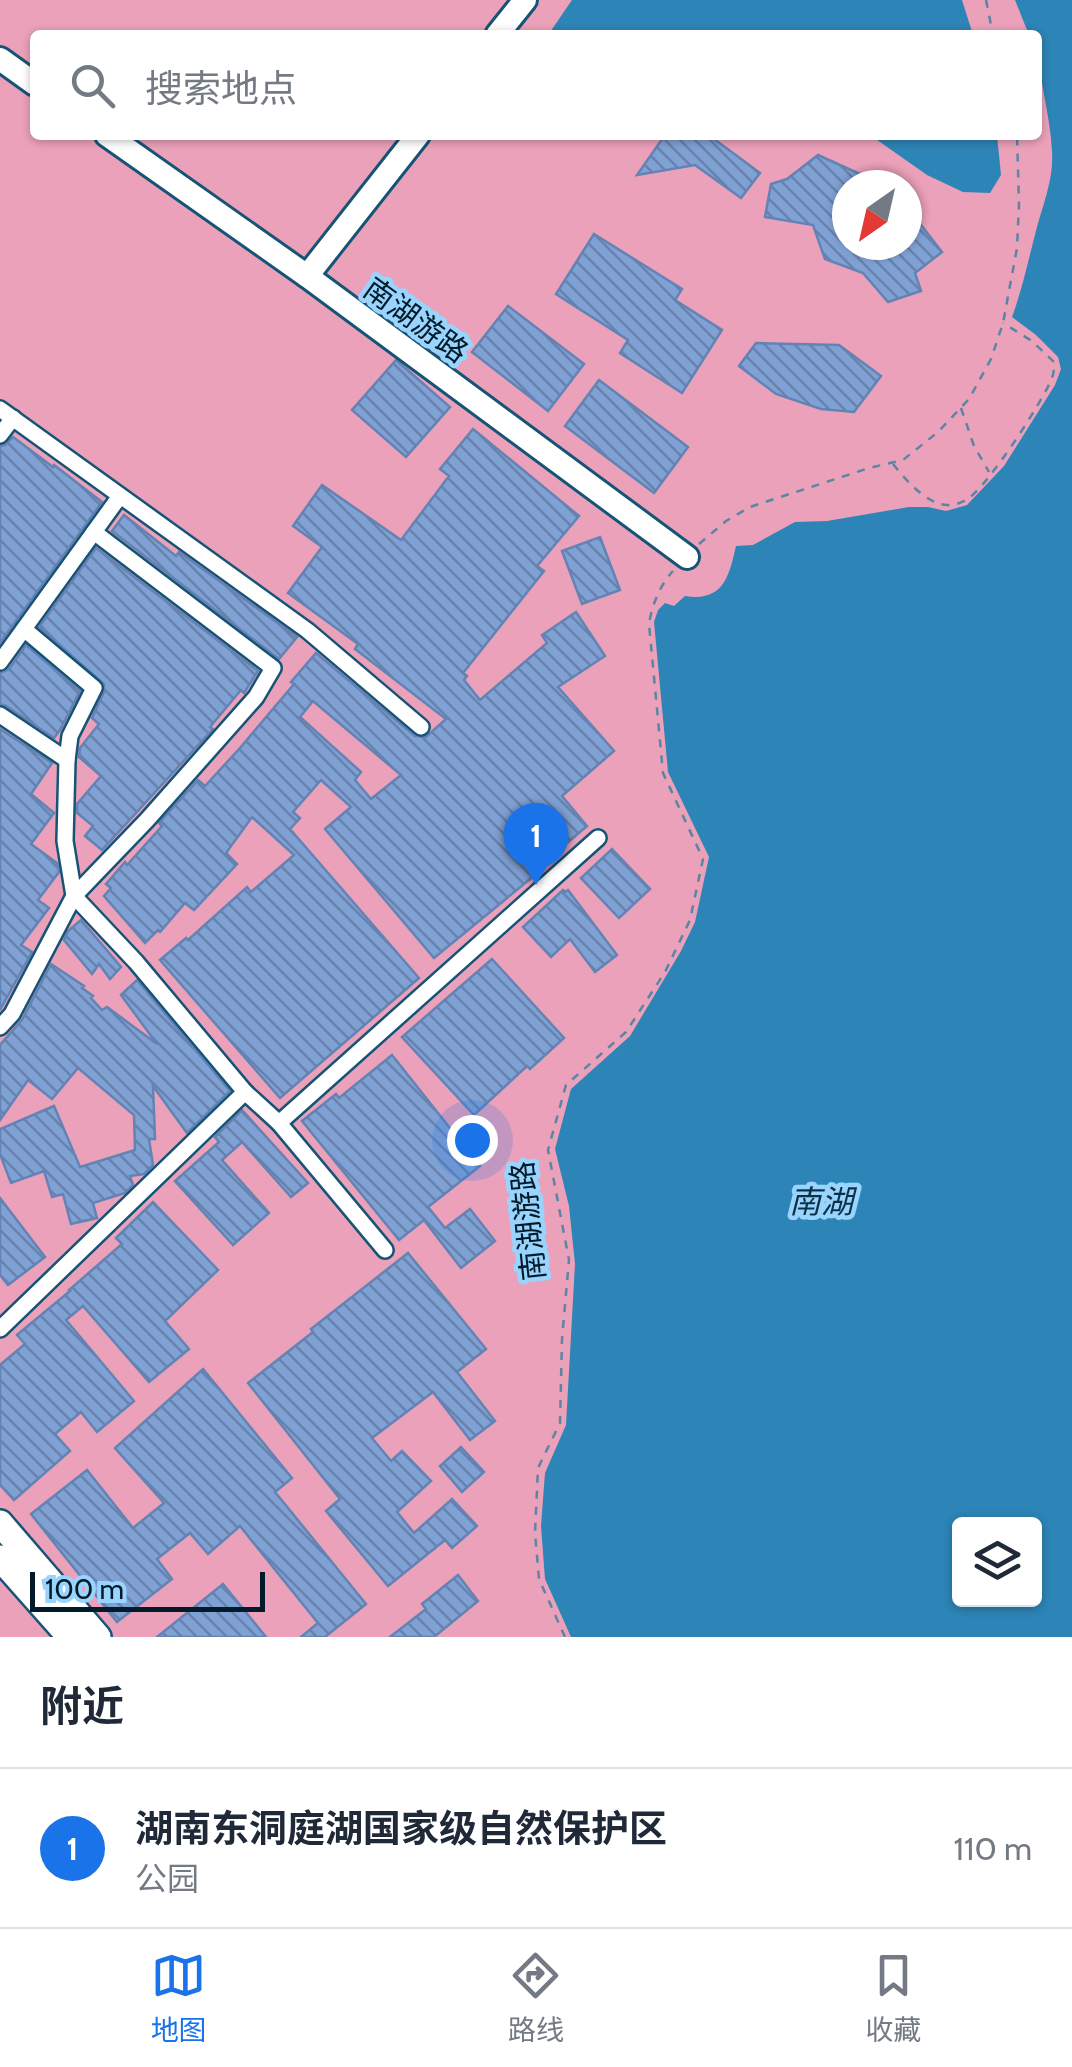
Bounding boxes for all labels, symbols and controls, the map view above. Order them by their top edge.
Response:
search box [30,30,1042,140]
icon: search [65,58,120,113]
text: 搜索地点 [145,65,297,112]
north arrow [832,170,922,260]
street label: 南湖游路 [357,270,475,370]
pin: 1 [504,802,568,885]
your location [447,1115,498,1166]
street label: 南湖游路 [503,1159,553,1283]
water label: 南湖 [789,1182,858,1221]
map controls [952,1517,1042,1607]
button: layers [952,1517,1042,1607]
scale bar [30,1567,265,1612]
text: 100 m [45,1572,124,1606]
text: 附近 [40,1680,124,1732]
text: 湖南东洞庭湖国家级自然保护区 [135,1805,667,1852]
text: 1 [67,1829,78,1868]
text: 110 m [954,1829,1032,1868]
text: 公园 [135,1859,199,1898]
tab: 地图 [151,1948,207,2048]
tab: 路线 [508,1948,564,2048]
tab: 收藏 [865,1948,921,2048]

